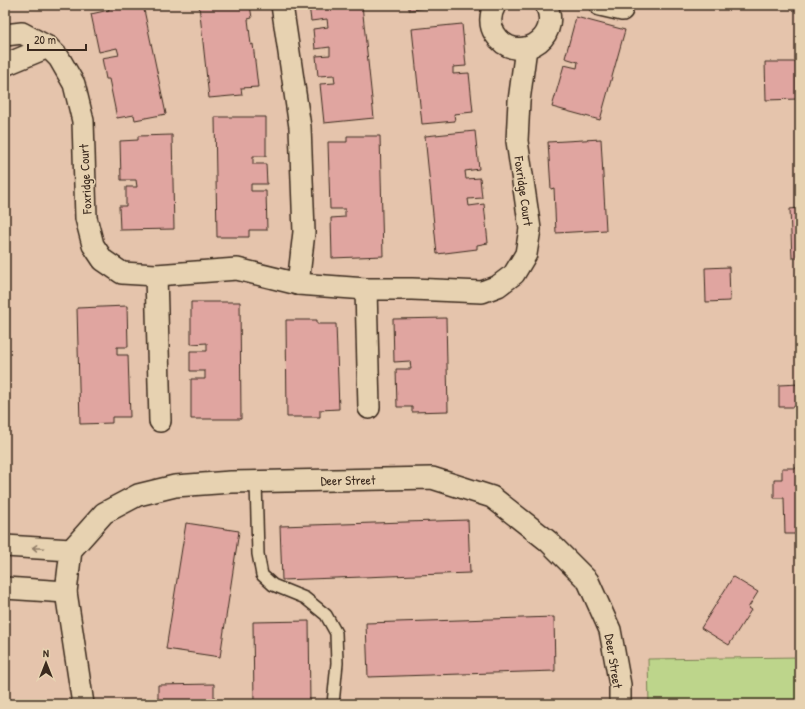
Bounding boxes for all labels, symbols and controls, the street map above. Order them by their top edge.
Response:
scale bar [28,26,86,52]
text: 20 m [34,31,56,48]
street label: Foxridge Court [74,143,96,215]
street label: Foxridge Court [510,154,538,227]
street label: Deer Street [320,471,376,489]
one-way arrow [32,544,45,551]
street label: Deer Street [601,633,627,690]
north arrow [26,643,66,683]
text: N [43,646,49,660]

